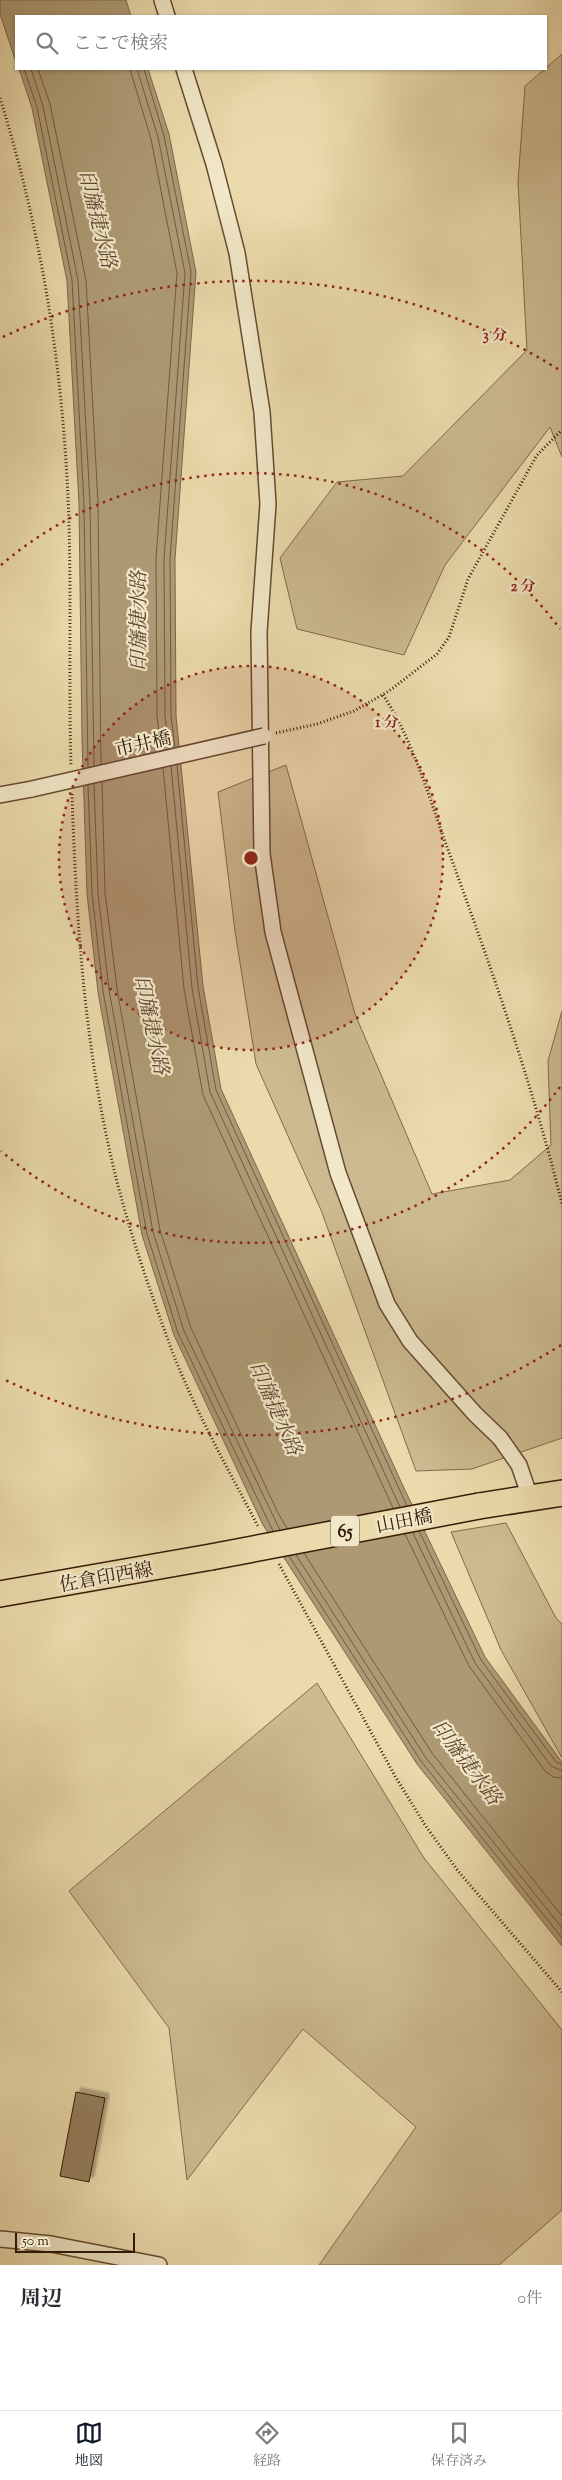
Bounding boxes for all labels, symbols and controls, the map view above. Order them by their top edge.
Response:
search box [15,15,547,70]
icon: search [33,29,61,57]
text: ここで検索 [73,31,168,58]
water label: 印旛捷水路 [69,168,122,274]
text: 3 分 [483,326,507,347]
water label: 印旛捷水路 [126,569,155,671]
text: 2 分 [510,577,536,598]
text: 1 分 [375,713,399,734]
street label: 市井橋 [113,726,174,765]
centre of rings [242,849,260,867]
water label: 印旛捷水路 [125,974,175,1079]
water label: 印旛捷水路 [240,1357,308,1462]
street label: 山田橋 [374,1504,435,1541]
road number: 65 [331,1515,359,1546]
street label: 佐倉印西線 [57,1557,156,1600]
water label: 印旛捷水路 [423,1715,508,1814]
scale bar [15,2230,135,2253]
text: 50 m [22,2232,49,2252]
text: 周辺 [20,2285,62,2315]
text: 0件 [518,2288,542,2311]
tab: 地図 [75,2419,103,2472]
tab: 経路 [253,2419,281,2472]
tab: 保存済み [431,2419,487,2472]

